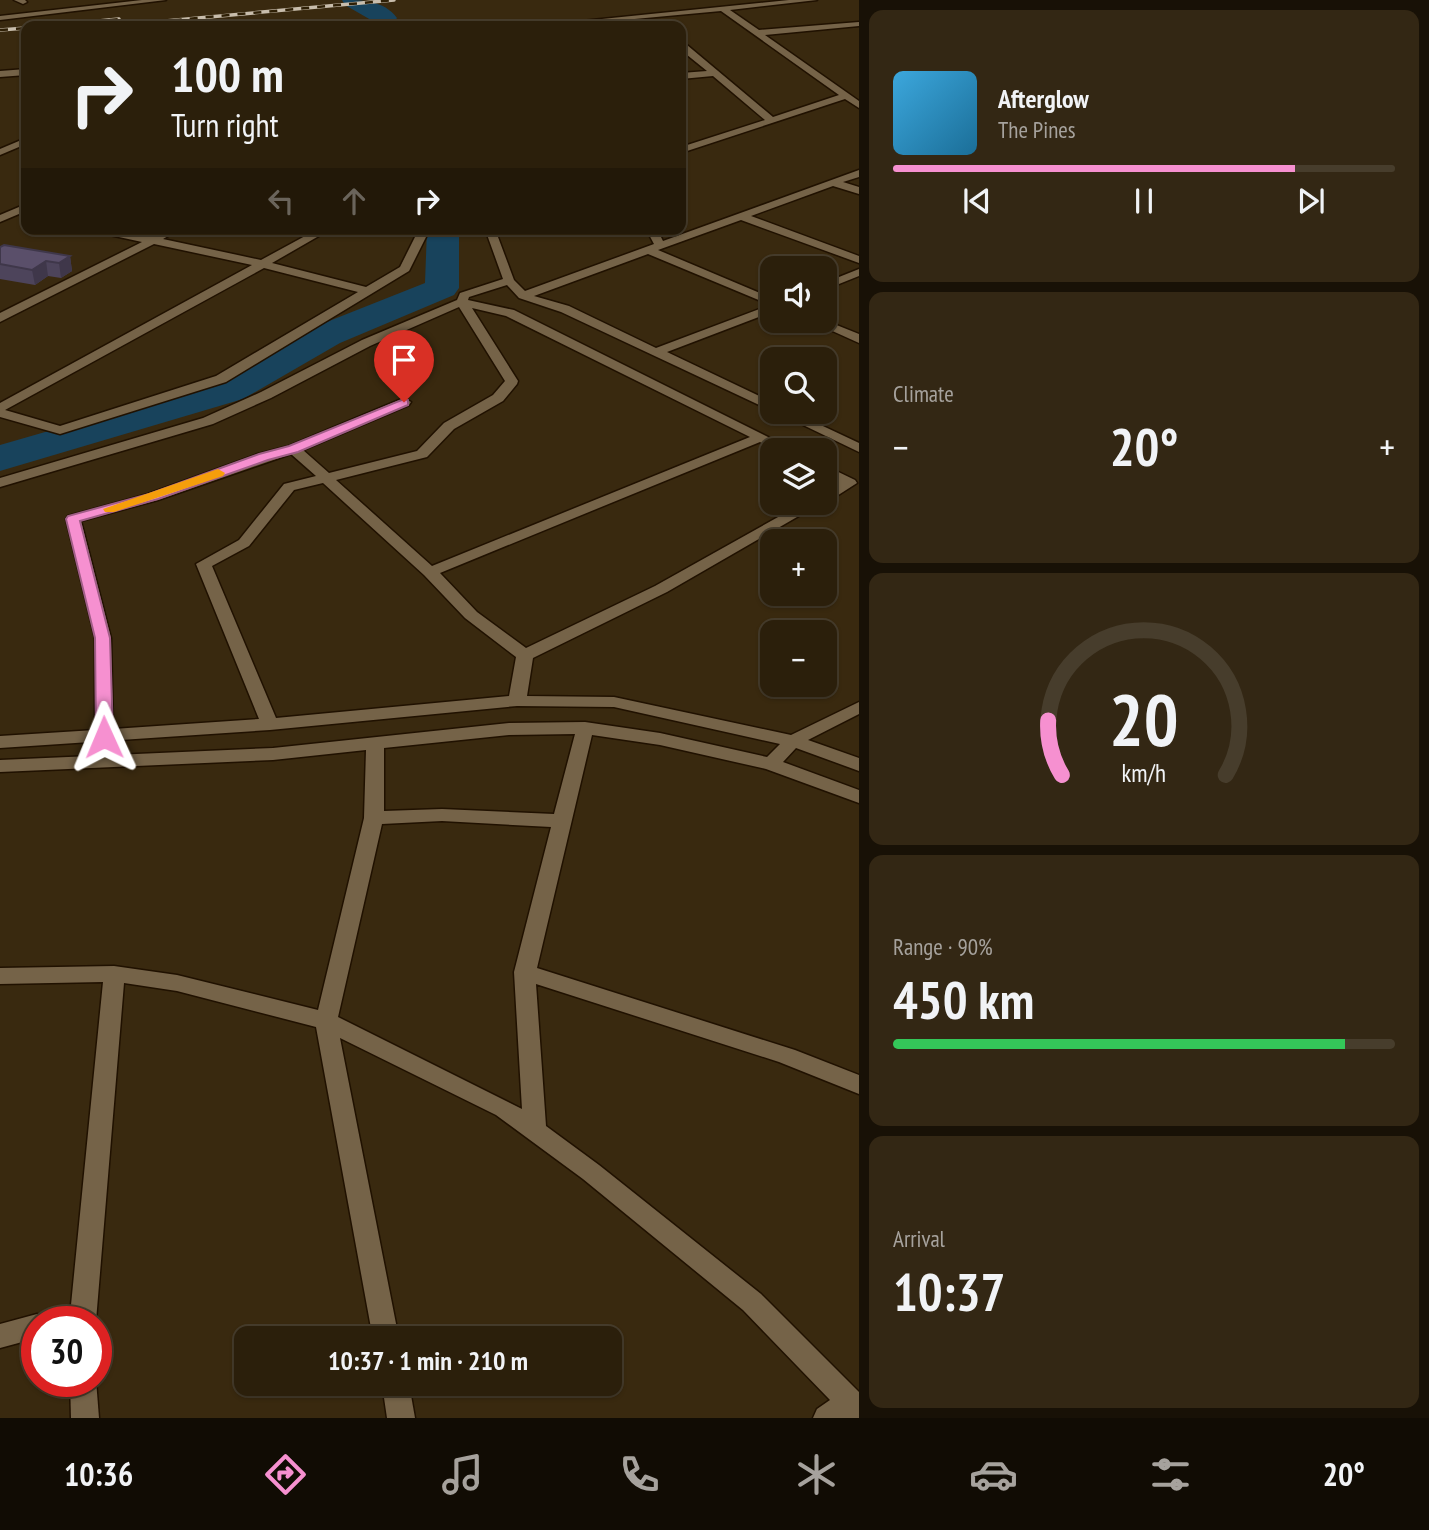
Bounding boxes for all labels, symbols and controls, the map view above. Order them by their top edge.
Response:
text: 100 m [171,42,284,106]
icon: right [56,49,147,140]
text: Afterglow [998,82,1089,115]
text: Turn right [171,104,279,146]
text: The Pines [998,115,1076,144]
icon: left [262,182,300,220]
icon: ahead [335,182,373,220]
icon: right [408,182,446,220]
icon: previous [958,182,996,220]
icon: pause [1125,182,1163,220]
icon: next [1292,182,1330,220]
map controls [760,256,837,697]
button: sound [760,256,837,333]
pin [374,330,434,402]
icon: arrive [385,341,423,379]
button: search [760,347,837,424]
text: Climate [893,379,954,408]
text: 20° [1110,413,1178,480]
text: − [893,422,909,471]
text: + [1379,422,1395,471]
button: layers [760,438,837,515]
button: + [760,529,837,606]
button: − [760,620,837,697]
text: 20 [1109,671,1179,765]
position arrow [67,700,141,774]
text: km/h [1122,757,1166,789]
text: Range · 90% [893,932,993,961]
text: 450 km [893,966,1034,1033]
text: Arrival [893,1224,945,1253]
text: 10:37 [893,1258,1005,1325]
speed limit sign: 30 [21,1306,112,1397]
text: 10:37 · 1 min · 210 m [328,1344,528,1377]
icon: directions [261,1450,310,1499]
icon: music [438,1450,487,1499]
icon: phone [615,1450,664,1499]
icon: climate [792,1450,841,1499]
icon: car [969,1450,1018,1499]
icon: filters [1146,1450,1195,1499]
text: 10:36 [64,1453,133,1495]
text: 20° [1323,1453,1365,1495]

